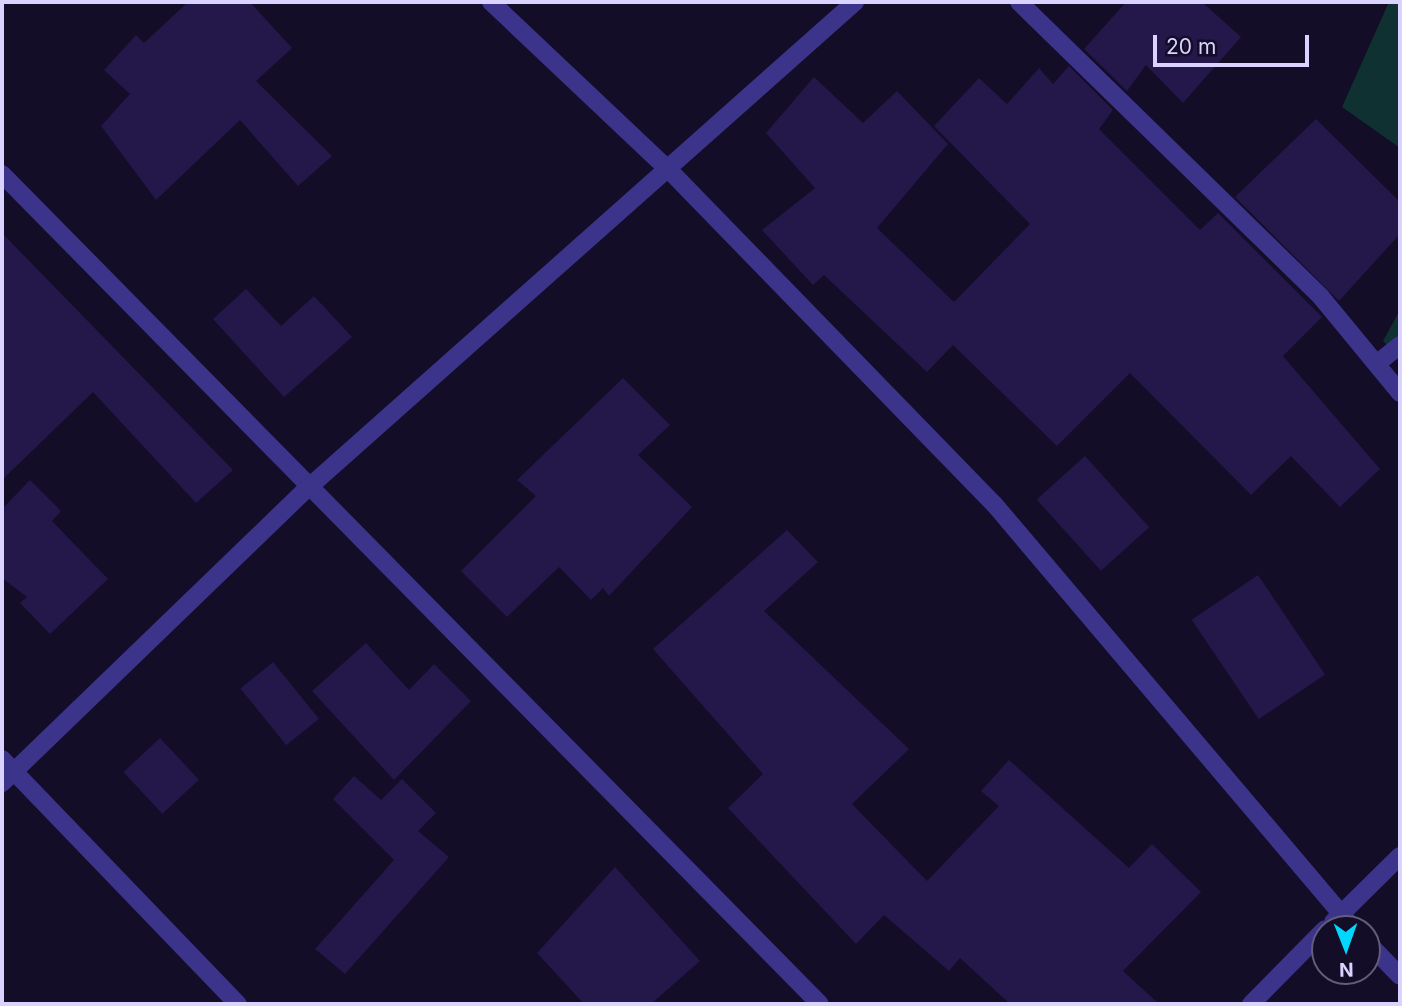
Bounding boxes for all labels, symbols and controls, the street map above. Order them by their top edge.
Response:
scale bar [1157,21,1313,65]
text: 20 m [1166,34,1216,59]
north arrow [1311,915,1381,985]
text: N [1339,958,1354,981]

